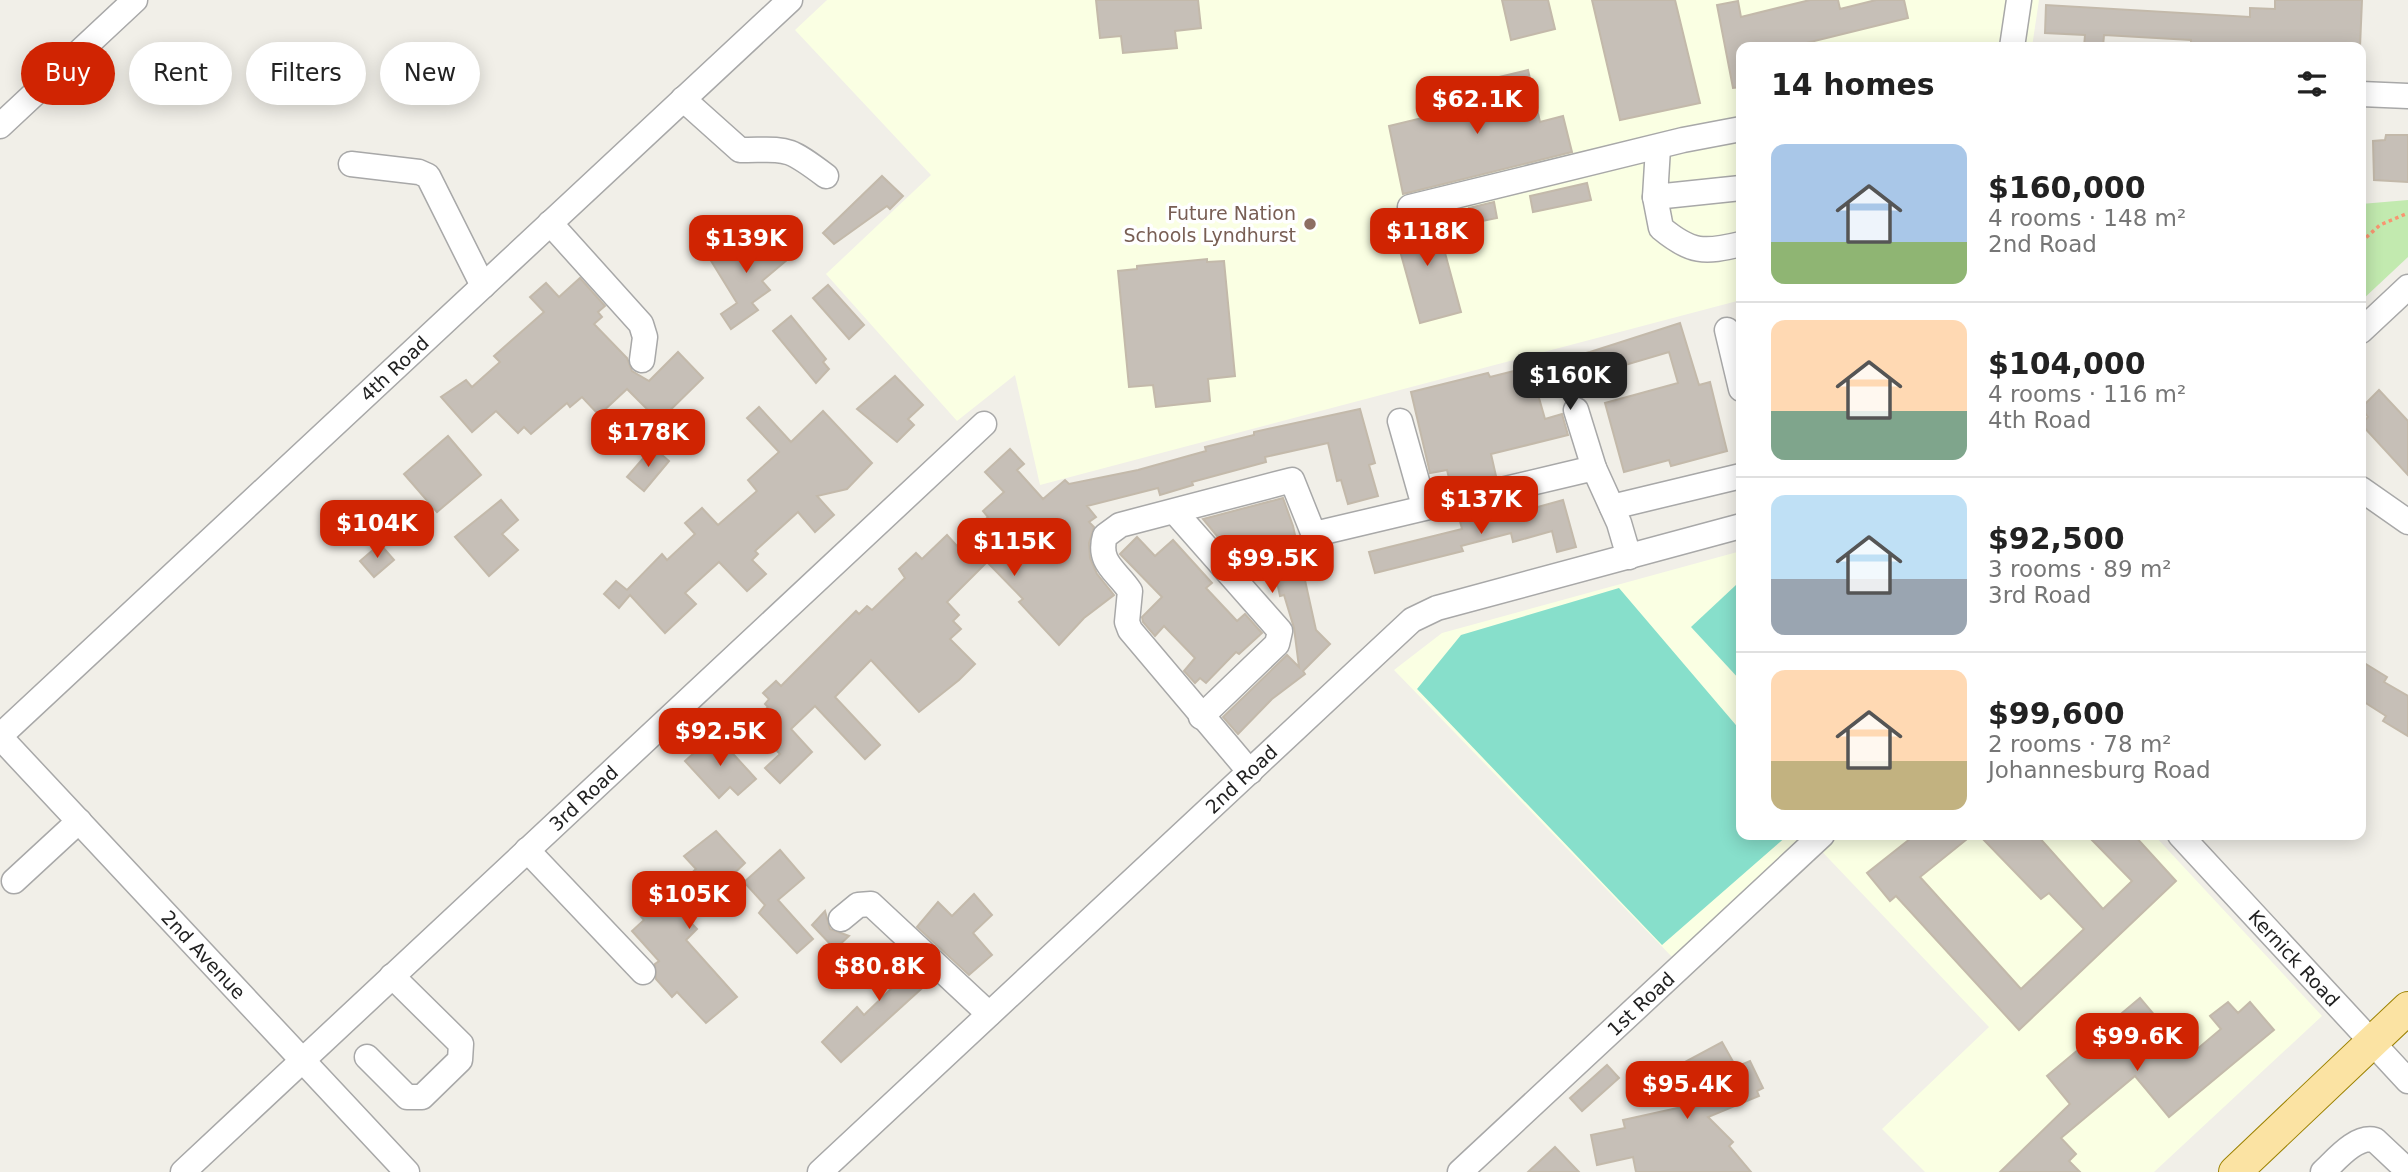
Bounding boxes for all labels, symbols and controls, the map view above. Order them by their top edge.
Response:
chip: Buy [21,42,115,105]
chip: Rent [129,42,232,105]
chip: Filters [246,42,366,105]
chip: New [380,42,480,105]
icon: filters [2293,65,2331,103]
text: 14 homes [1771,67,1935,102]
pin: $62.1K [1420,76,1534,136]
text: $62.1K [1432,86,1522,112]
text: $160,000 [1988,170,2146,205]
icon: home [1827,172,1911,256]
place label: Future Nation Schools Lyndhurst [1124,202,1296,246]
text: 4 rooms · 148 m² [1988,205,2186,231]
pin: $118K [1378,208,1476,268]
pin: $139K [697,216,795,275]
marker: Future Nation Schools Lyndhurst [1302,216,1318,232]
text: $118K [1386,218,1468,244]
text: $139K [705,225,787,251]
text: 2nd Road [1988,231,2097,257]
street label: 4th Road [356,331,433,406]
text: $104,000 [1988,346,2146,381]
icon: home [1827,348,1911,432]
pin: $160K [1521,352,1619,412]
text: $160K [1529,362,1611,388]
text: 4 rooms · 116 m² [1988,381,2186,407]
text: 4th Road [1988,407,2091,433]
pin: $178K [599,410,697,469]
text: $178K [607,419,689,445]
pin: $137K [1432,476,1530,536]
text: $137K [1440,486,1522,512]
pin: $104K [328,500,426,560]
text: $104K [336,510,418,536]
pin: $115K [965,518,1063,578]
text: $92,500 [1988,521,2125,556]
icon: home [1827,523,1911,607]
text: $115K [973,528,1055,554]
pin: $99.5K [1215,536,1329,595]
text: $99.5K [1227,545,1317,571]
text: 3 rooms · 89 m² [1988,556,2172,582]
text: 3rd Road [1988,582,2091,608]
text: $99,600 [1988,696,2125,731]
icon: home [1827,698,1911,782]
pin: $92.5K [663,708,777,768]
text: $92.5K [675,718,765,744]
text: 2 rooms · 78 m² [1988,731,2172,757]
street label: 2nd Road [1201,740,1282,818]
text: Johannesburg Road [1988,757,2211,783]
street label: 3rd Road [545,761,622,835]
pin: $105K [640,872,738,931]
text: $105K [648,881,730,907]
street label: 2nd Avenue [157,906,250,1003]
street label: Kernick Road [2244,906,2344,1011]
pin: $80.8K [822,944,936,1003]
text: $80.8K [834,953,924,979]
street label: 1st Road [1603,967,1679,1040]
pin: $99.6K [2080,1014,2194,1073]
text: $99.6K [2092,1023,2182,1049]
pin: $95.4K [1630,1062,1744,1121]
text: $95.4K [1642,1071,1732,1097]

